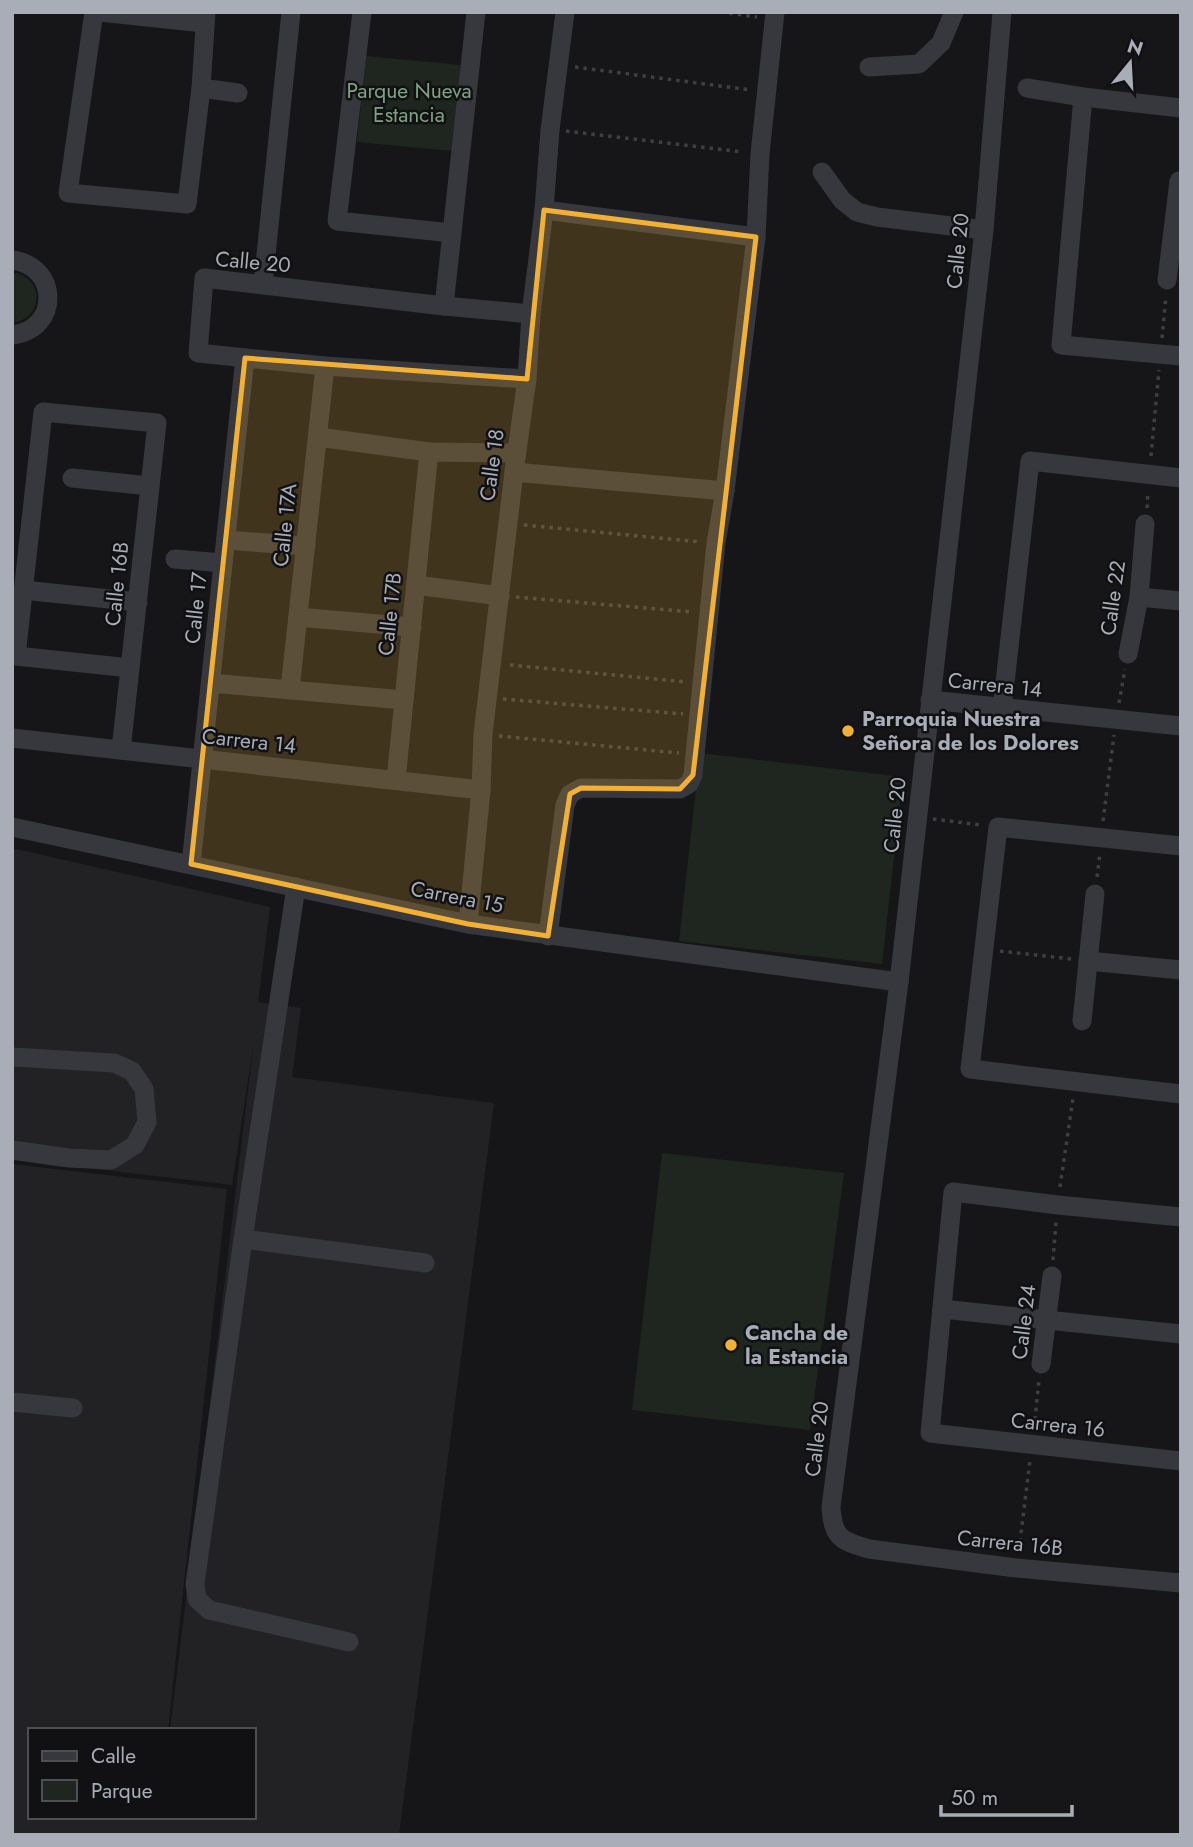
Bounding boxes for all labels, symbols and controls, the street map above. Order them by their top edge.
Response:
north arrow [1095,28,1165,98]
text: N [1124,32,1146,62]
park label: Parque Nueva Estancia [346,76,472,130]
street label: Calle 20 [939,212,977,290]
street label: Calle 20 [214,244,292,280]
street label: Calle 18 [472,427,512,503]
street label: Calle 17A [266,482,304,568]
street label: Calle 16B [98,540,136,628]
street label: Calle 22 [1093,559,1133,637]
street label: Calle 17 [177,571,215,645]
street label: Calle 17B [371,571,409,657]
street label: Carrera 14 [946,665,1044,705]
place label: Parroquia Nuestra Señora de los Dolores [862,704,1079,758]
street label: Carrera 14 [200,721,298,761]
marker: Parroquia Nuestra Señora de los Dolores [840,723,856,739]
street label: Calle 20 [876,776,914,854]
street label: Carrera 15 [408,873,506,921]
street label: Calle 24 [1005,1283,1043,1361]
place label: Cancha de la Estancia [745,1318,848,1372]
marker: Cancha de la Estancia [723,1337,739,1353]
street label: Calle 20 [797,1400,837,1478]
street label: Carrera 16 [1009,1405,1107,1445]
street label: Carrera 16B [956,1523,1064,1563]
legend [28,1728,256,1819]
text: Calle [91,1741,136,1771]
scale bar [941,1773,1072,1817]
text: Parque [91,1776,153,1806]
text: 50 m [951,1783,998,1813]

